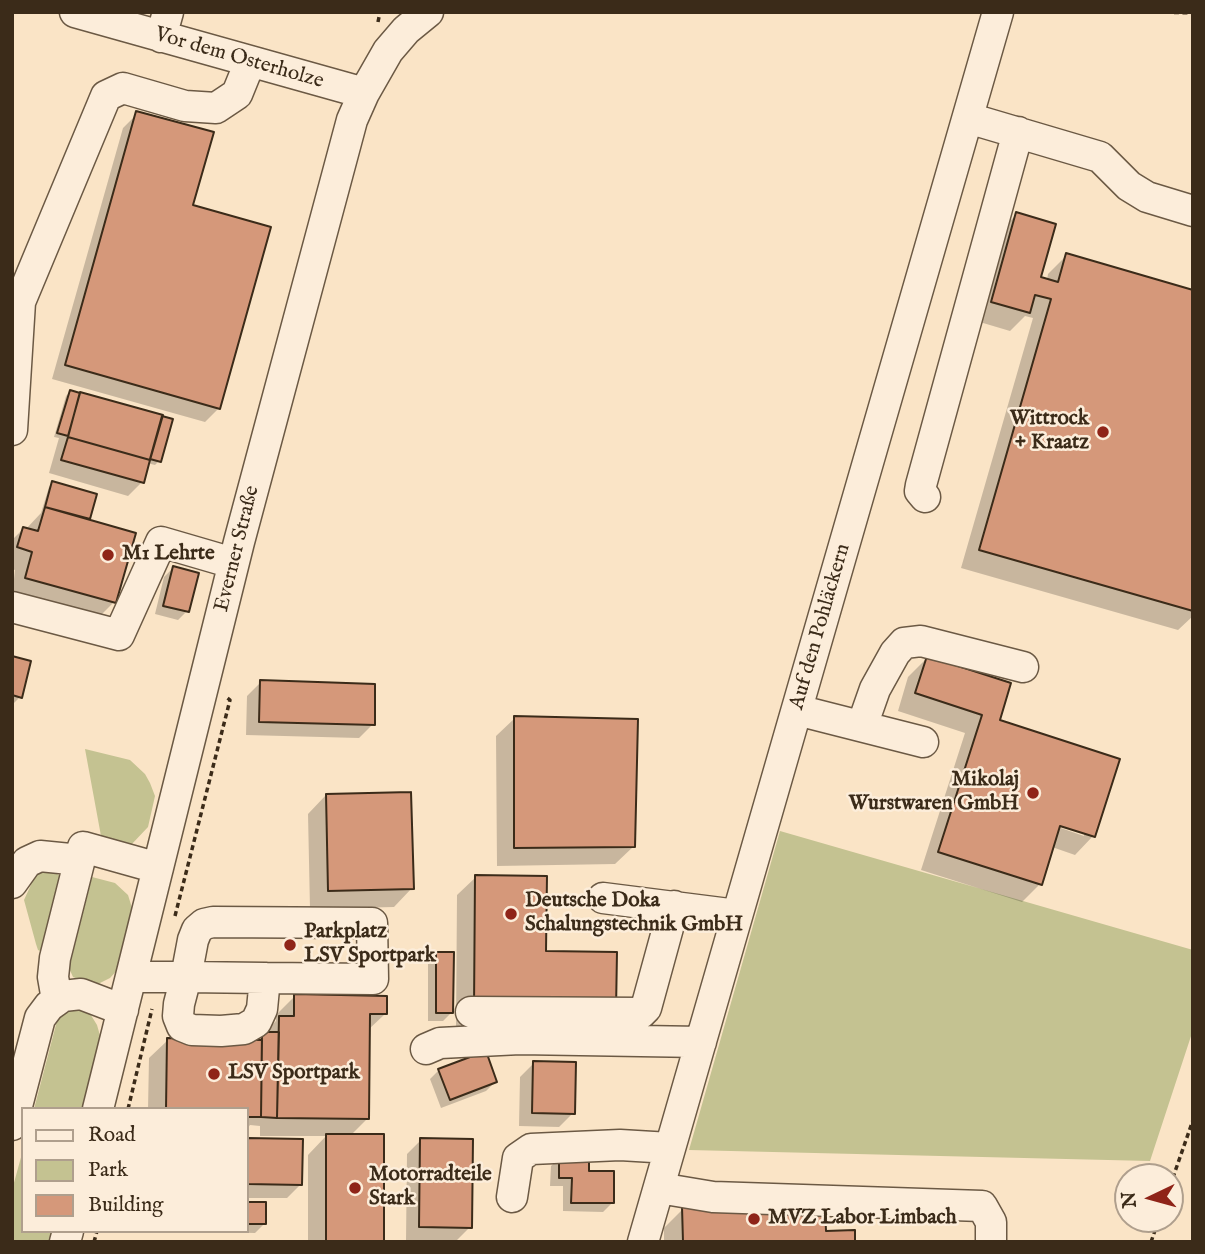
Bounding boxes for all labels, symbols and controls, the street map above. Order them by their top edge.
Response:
street label: Vor dem Osterholze [152,23,326,95]
place label: Wittrock + Kraatz [1010,407,1089,457]
marker: Wittrock + Kraatz [1095,424,1111,440]
street label: Everner Straße [210,483,266,615]
street label: Auf den Pohläckern [785,541,857,713]
place label: M1 Lehrte [122,542,215,568]
marker: M1 Lehrte [100,547,116,563]
place label: Mikolaj Wurstwaren GmbH [849,768,1019,818]
marker: Mikolaj Wurstwaren GmbH [1025,785,1041,801]
place label: Deutsche Doka Schalungstechnik GmbH [525,889,743,939]
marker: Deutsche Doka Schalungstechnik GmbH [503,906,519,922]
place label: Parkplatz LSV Sportpark [304,920,436,970]
marker: Parkplatz LSV Sportpark [282,937,298,953]
place label: LSV Sportpark [228,1061,360,1087]
marker: LSV Sportpark [206,1066,222,1082]
legend [21,1107,248,1233]
text: Road [88,1122,135,1149]
text: Park [88,1157,128,1184]
place label: Motorradteile Stark [369,1163,492,1213]
north arrow [1114,1163,1184,1233]
marker: Motorradteile Stark [347,1180,363,1196]
text: N [1117,1190,1143,1209]
text: Building [88,1192,163,1219]
place label: MVZ Labor Limbach [768,1206,957,1232]
marker: MVZ Labor Limbach [746,1211,762,1227]

